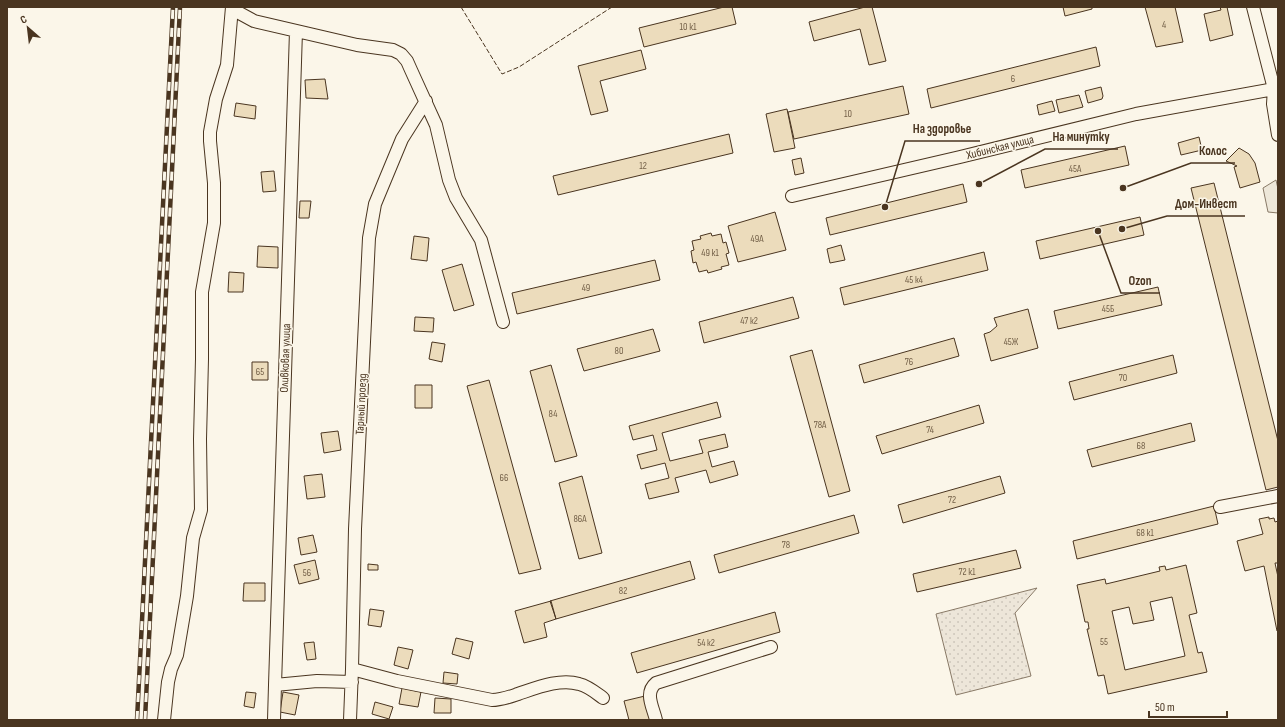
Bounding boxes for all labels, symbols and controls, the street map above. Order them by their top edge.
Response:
north arrow [8,8,48,48]
text: С [18,12,29,27]
house number: 4 [1162,19,1166,31]
house number: 10 к1 [680,21,697,33]
house number: 6 [1011,73,1015,85]
house number: 10 [844,108,852,120]
callout: На здоровье [905,116,980,141]
text: На здоровье [913,121,972,137]
callout: На минутку [1045,124,1118,149]
text: На минутку [1052,129,1110,145]
street label: Хибинская улица [964,132,1036,163]
callout: Колос [1191,138,1235,163]
text: Колос [1199,143,1228,159]
house number: 12 [639,160,647,172]
house number: 45А [1069,163,1082,175]
callout: Дом-Инвест [1167,191,1245,216]
text: Дом-Инвест [1175,196,1237,212]
house number: 49А [751,233,764,245]
house number: 49 к1 [701,247,719,259]
callout: Ozon [1121,268,1160,293]
text: Ozon [1128,273,1152,289]
house number: 45 к4 [905,274,923,286]
house number: 49 [582,282,590,294]
house number: 45Б [1102,303,1115,315]
house number: 47 к2 [740,315,758,327]
street label: Оливковая улица [277,323,294,393]
house number: 45Ж [1004,336,1019,348]
house number: 80 [615,345,623,357]
house number: 76 [905,356,913,368]
house number: 65 [256,366,264,378]
house number: 70 [1119,372,1127,384]
street label: Тарный проезд [352,373,371,435]
house number: 84 [549,408,557,420]
house number: 78А [814,419,827,431]
house number: 74 [926,424,934,436]
house number: 68 [1137,440,1145,452]
house number: 66 [500,472,508,484]
house number: 72 [948,494,956,506]
house number: 86А [573,513,587,525]
house number: 68 к1 [1136,527,1154,539]
house number: 78 [782,539,790,551]
house number: 72 к1 [959,566,976,578]
house number: 56 [303,567,311,579]
house number: 82 [619,585,627,597]
house number: 55 [1100,636,1108,648]
house number: 54 к2 [697,637,715,649]
scale bar [1149,693,1227,719]
text: 50 m [1155,700,1175,715]

